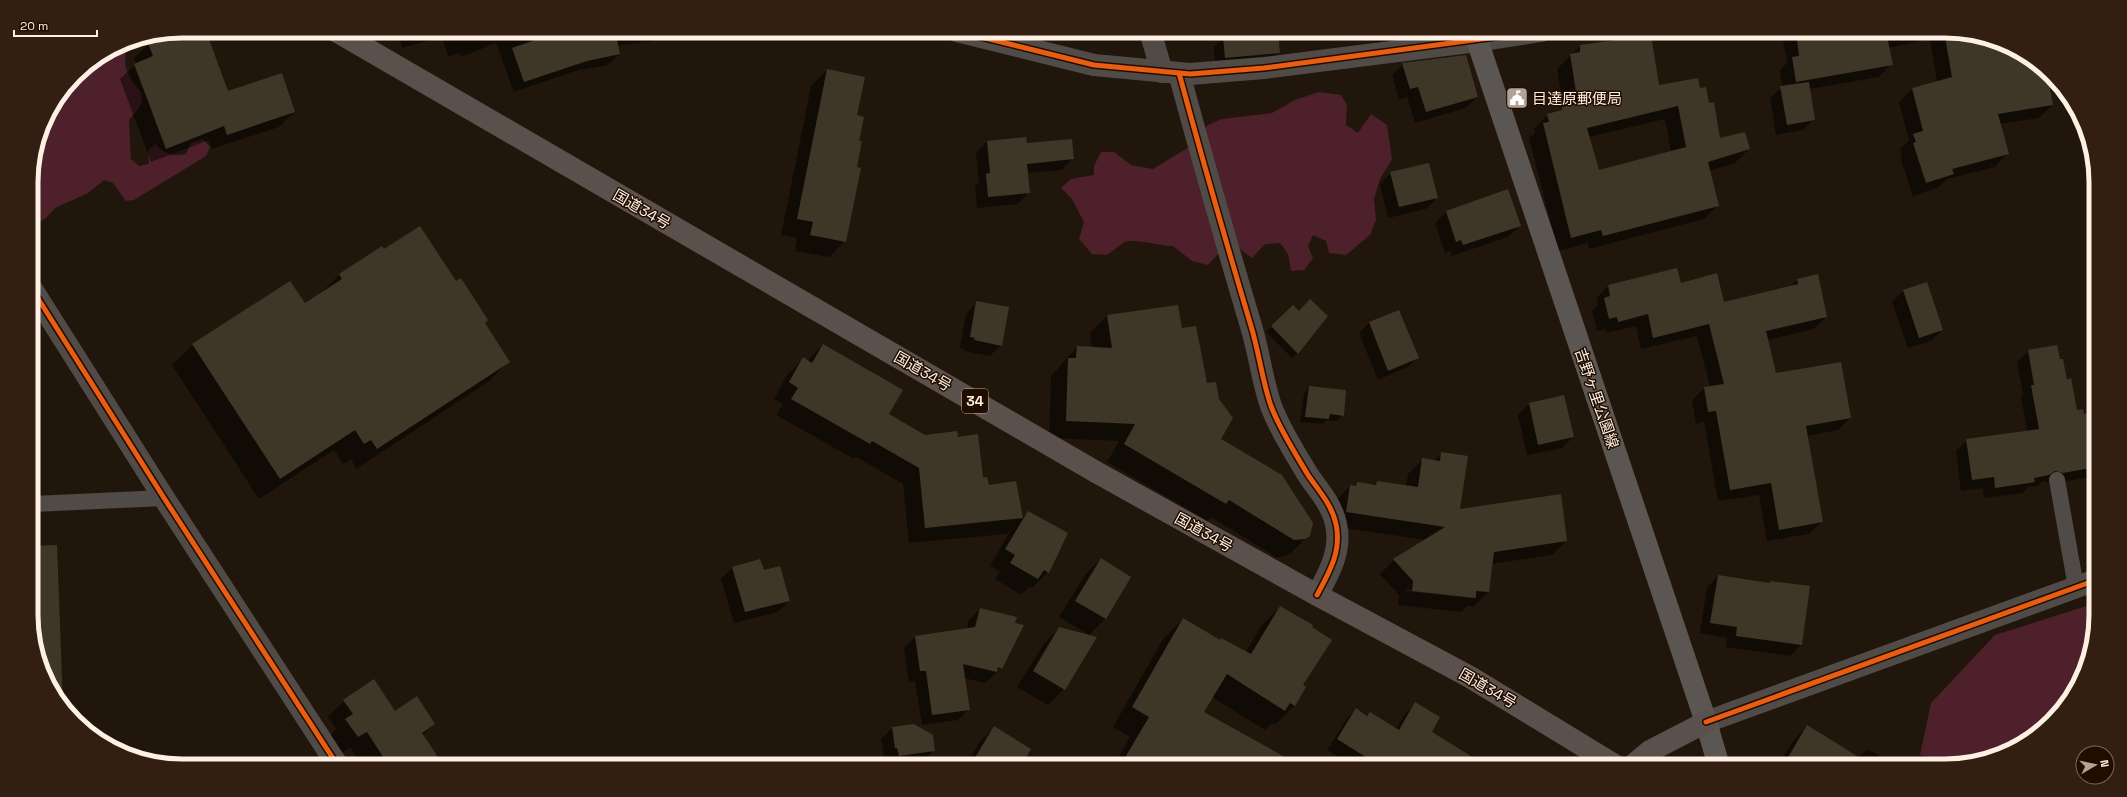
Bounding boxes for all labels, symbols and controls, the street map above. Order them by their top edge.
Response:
scale bar [14,12,97,38]
text: 20 m [20,18,48,34]
public building icon: 目達原郵便局 [1504,85,1530,111]
place label: 目達原郵便局 [1532,89,1622,108]
street label: 国道34号 [610,185,674,233]
street label: 吉野ヶ里公園線 [1571,345,1623,451]
street label: 国道34号 [891,347,955,395]
road number: 34 [962,389,988,413]
street label: 国道34号 [1172,508,1236,556]
street label: 国道34号 [1456,664,1520,712]
north arrow [2075,745,2115,785]
text: N [2097,759,2112,768]

